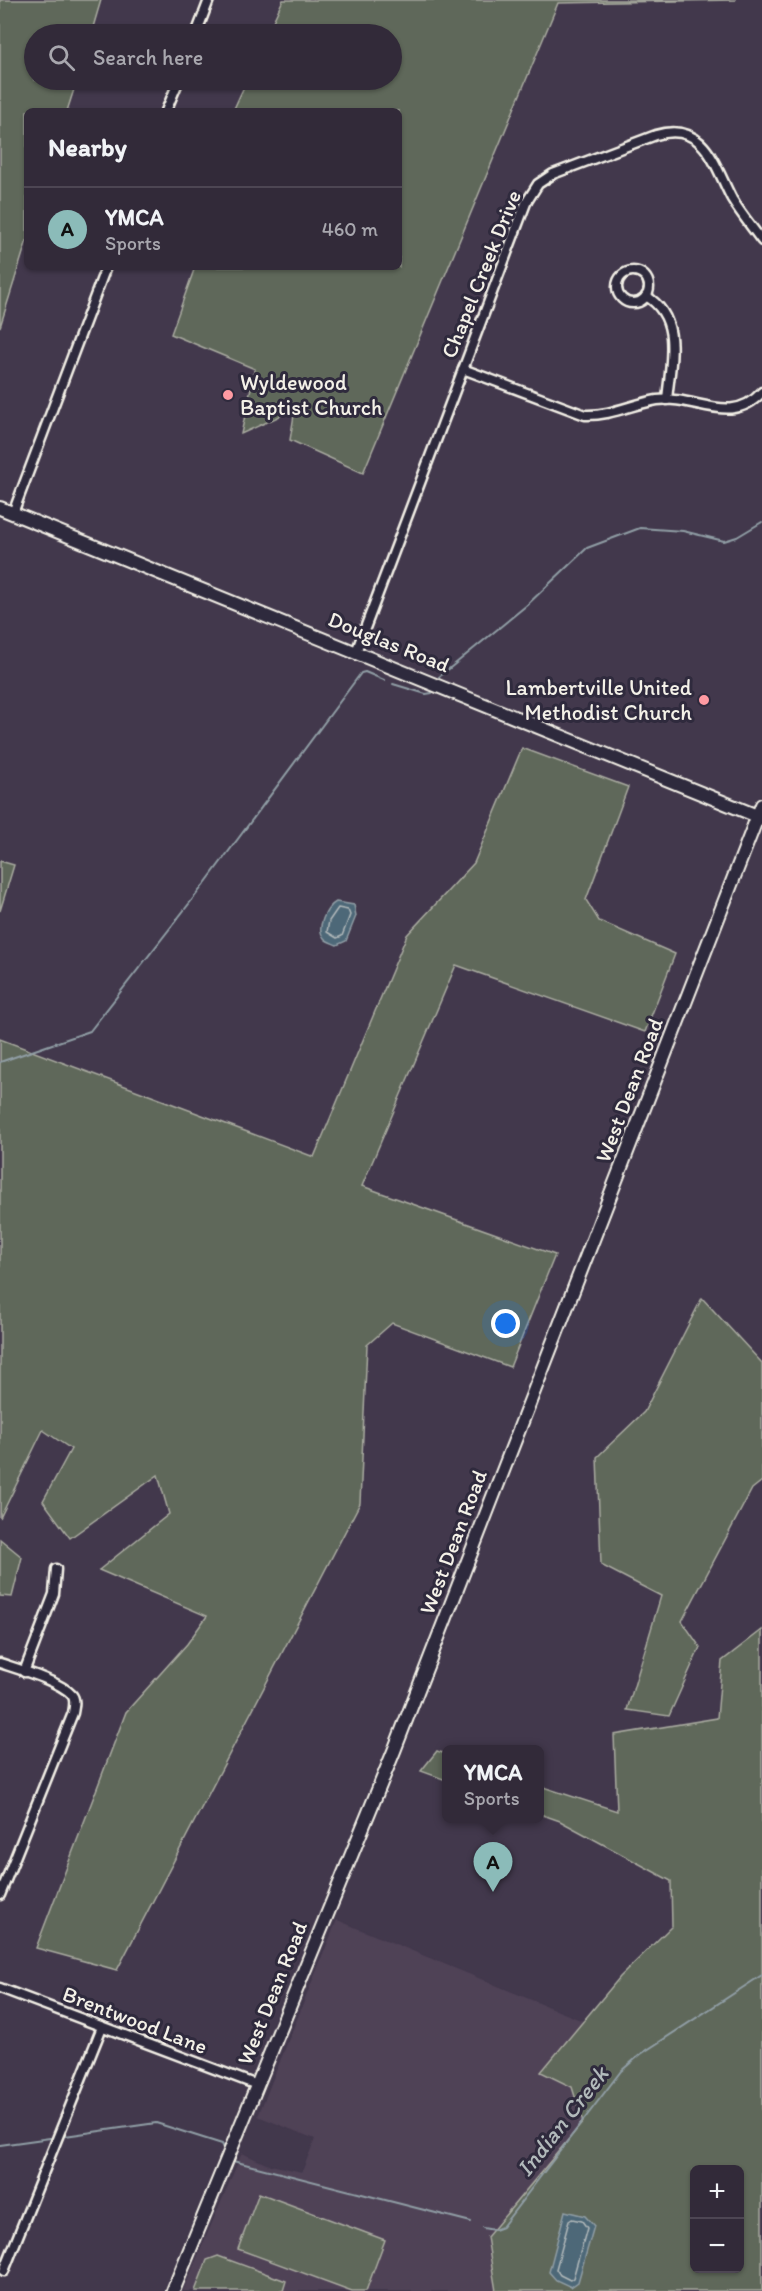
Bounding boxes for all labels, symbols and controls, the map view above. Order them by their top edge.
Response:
search box [24,24,402,90]
icon: search [45,41,78,74]
text: Search here [93,44,203,71]
text: Nearby [48,131,127,163]
street label: Chapel Creek Drive [435,186,527,362]
text: YMCA [105,204,164,231]
text: A [61,217,74,241]
text: 460 m [322,217,378,241]
text: Sports [105,231,161,255]
place label: Wyldewood Baptist Church [240,369,382,421]
marker: Wyldewood Baptist Church [221,388,235,402]
street label: Douglas Road [324,605,454,679]
place label: Lambertville United Methodist Church [505,674,692,726]
marker: Lambertville United Methodist Church [697,693,711,707]
street label: West Dean Road [589,1014,669,1166]
your location [491,1309,520,1338]
street label: West Dean Road [413,1466,493,1618]
popup [442,1745,544,1823]
text: YMCA [464,1759,522,1786]
text: Sports [464,1786,520,1810]
pin: A [474,1842,512,1892]
street label: West Dean Road [231,1917,313,2069]
street label: Brentwood Lane [59,1980,211,2060]
water label: Indian Creek [510,2059,615,2182]
map controls [690,2165,744,2273]
button: + [690,2165,744,2219]
button: − [690,2219,744,2273]

